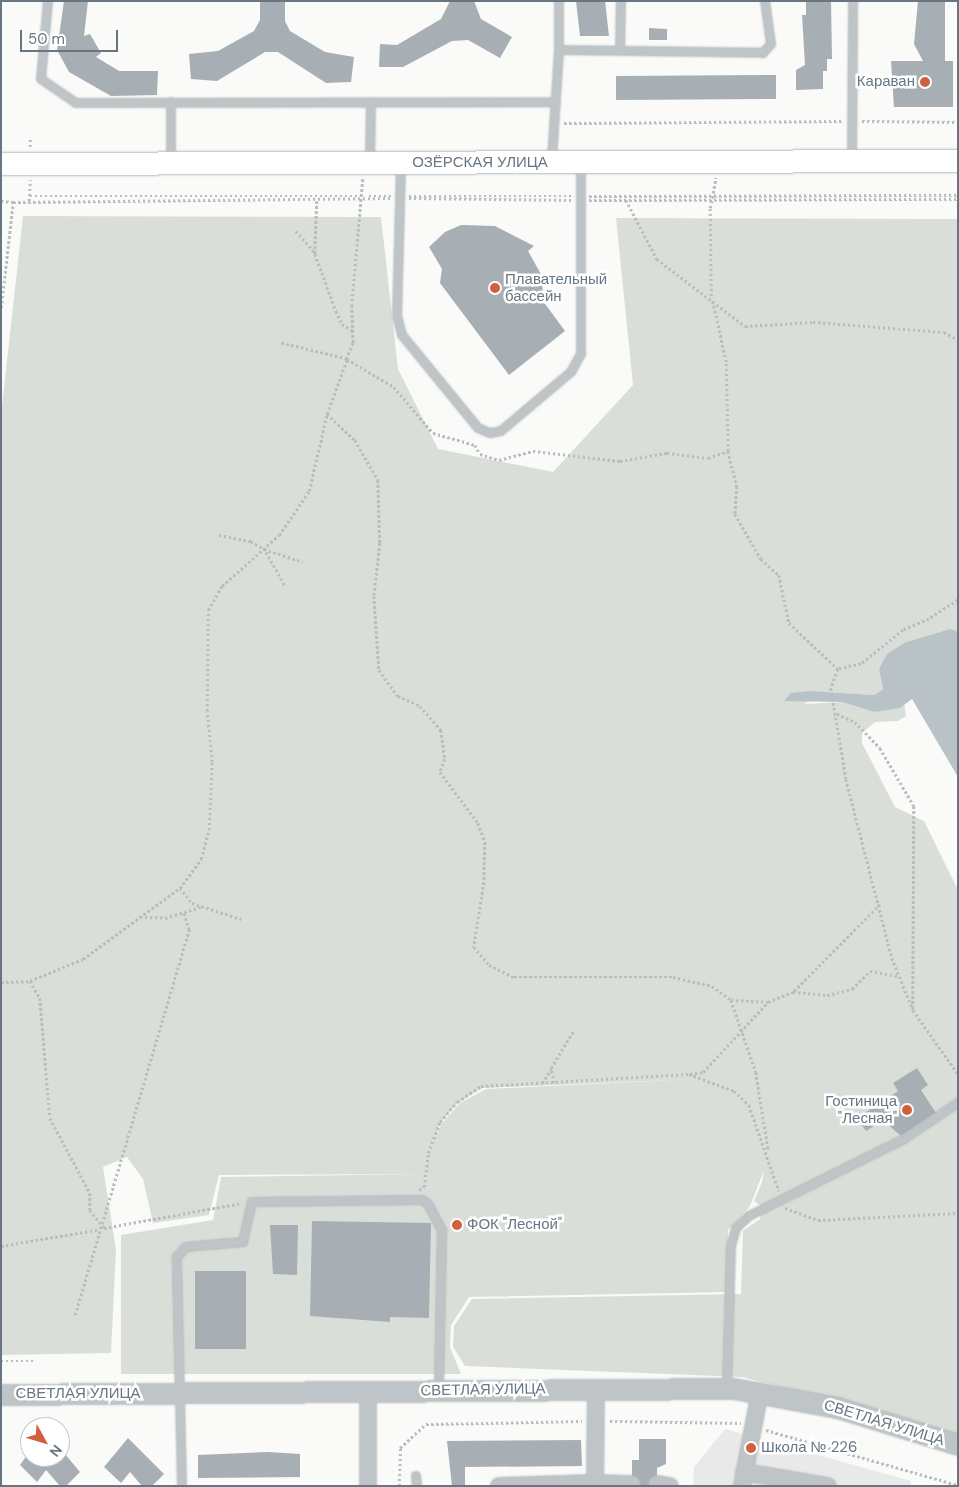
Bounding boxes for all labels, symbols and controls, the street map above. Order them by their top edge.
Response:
scale bar [22,20,120,52]
text: 50 m [28,29,65,49]
place label: Караван [857,73,915,91]
marker: Караван [919,76,931,88]
street label: ОЗЁРСКАЯ УЛИЦА [412,154,548,172]
place label: Плавательный бассейн [505,270,607,305]
marker: Плавательный бассейн [489,282,501,294]
place label: Гостиница "Лесная" [825,1092,897,1127]
marker: Гостиница "Лесная" [901,1104,913,1116]
place label: ФОК "Лесной" [467,1216,562,1234]
marker: ФОК "Лесной" [451,1219,463,1231]
street label: СВЕТЛАЯ УЛИЦА [420,1380,546,1400]
street label: СВЕТЛАЯ УЛИЦА [15,1385,141,1403]
street label: СВЕТЛАЯ УЛИЦА [822,1396,946,1450]
north arrow [20,1417,70,1467]
place label: Школа № 226 [761,1439,857,1457]
text: N [46,1441,66,1460]
marker: Школа № 226 [745,1442,757,1454]

